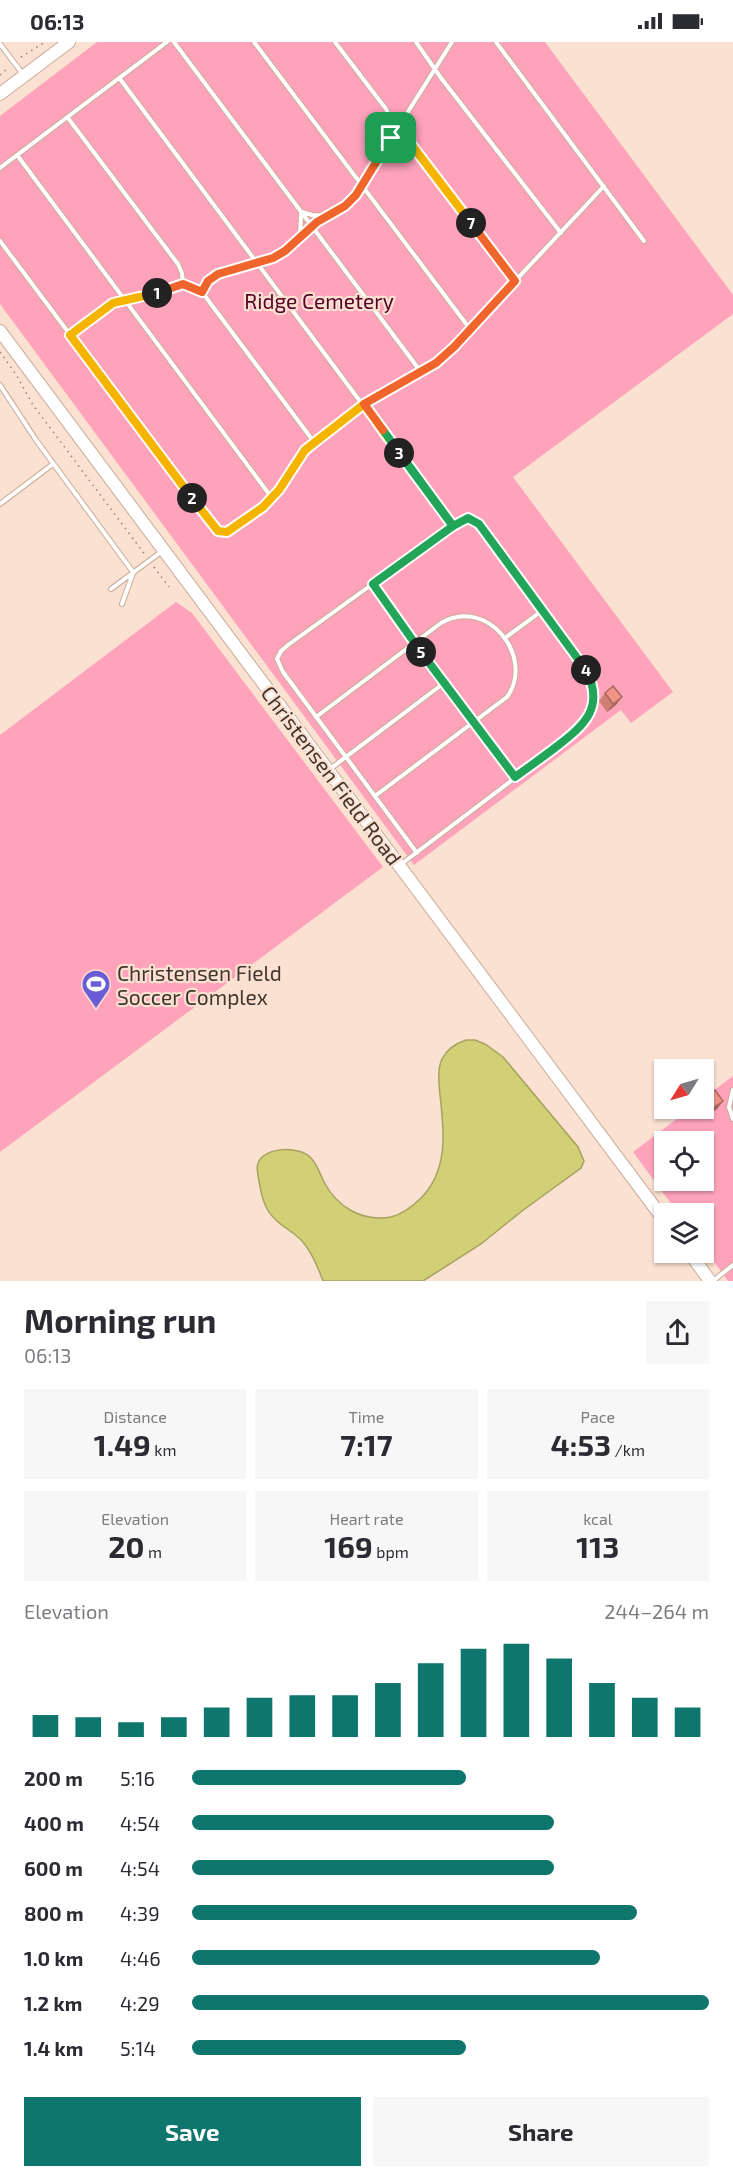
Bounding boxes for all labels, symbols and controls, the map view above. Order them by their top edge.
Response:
text: 06:13 [30,8,85,34]
pin [365,112,416,163]
icon: arrive [374,121,407,154]
pin: 7 [456,208,486,238]
text: 7 [467,213,475,232]
pin: 1 [142,278,172,308]
text: 1 [154,283,160,302]
park label: Ridge Cemetery [244,288,394,313]
pin: 3 [384,438,414,468]
text: 3 [394,443,404,462]
pin: 2 [177,483,207,513]
text: 2 [187,488,197,507]
pin: 5 [406,637,436,667]
text: 5 [417,642,425,661]
pin: 4 [571,655,601,685]
text: 4 [581,660,591,679]
street label: Christensen Field Road [256,680,408,870]
place label: Christensen Field Soccer Complex [117,960,282,1009]
sports icon: Christensen Field Soccer Complex [80,968,112,1010]
north arrow [654,1059,714,1119]
map controls [654,1059,714,1263]
button: locate [654,1131,714,1191]
button: layers [654,1203,714,1263]
text: Morning run [24,1300,216,1340]
button: share [646,1301,709,1364]
text: 06:13 [24,1343,71,1367]
text: Distance [104,1407,167,1426]
text: Time [349,1407,384,1426]
text: Pace [581,1407,615,1426]
text: 1.49 [94,1426,151,1462]
text: 7:17 [340,1426,393,1462]
text: 4:53 [551,1426,611,1462]
text: km [151,1440,177,1459]
text: /km [611,1440,645,1459]
text: Elevation [101,1509,169,1528]
text: Heart rate [329,1509,404,1528]
text: kcal [583,1509,612,1528]
text: 20 [108,1528,145,1564]
text: 169 [324,1528,373,1564]
text: 113 [576,1528,619,1564]
text: m [145,1542,162,1561]
text: bpm [373,1542,409,1561]
text: Elevation [24,1599,109,1623]
text: 244–264 m [604,1599,709,1623]
text: 200 m [24,1766,83,1790]
text: 5:16 [120,1766,155,1790]
text: 400 m [24,1811,84,1835]
text: 4:54 [120,1811,160,1835]
text: 600 m [24,1856,83,1880]
text: 4:54 [120,1856,160,1880]
text: 800 m [24,1901,84,1925]
text: 4:39 [120,1901,160,1925]
text: 1.0 km [24,1946,83,1970]
text: 4:46 [120,1946,161,1970]
text: 1.2 km [24,1991,82,2015]
text: 4:29 [120,1991,160,2015]
text: 1.4 km [24,2036,83,2060]
text: 5:14 [120,2036,156,2060]
button: Save [24,2097,361,2166]
button: Share [373,2097,709,2166]

